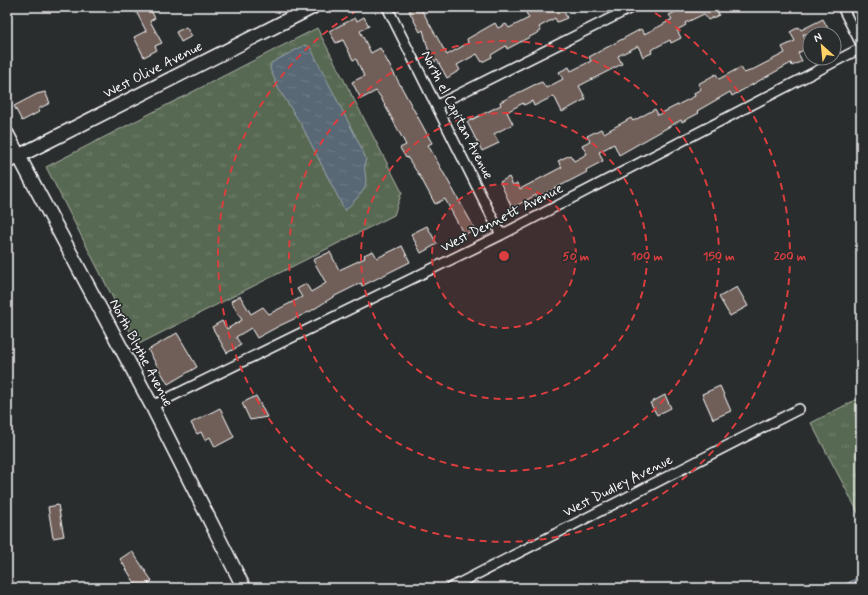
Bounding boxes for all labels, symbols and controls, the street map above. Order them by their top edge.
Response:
north arrow [802,26,842,66]
text: N [811,30,824,46]
street label: West Olive Avenue [100,37,206,103]
street label: North el Capitan Avenue [417,48,497,182]
street label: West Dennett Avenue [438,179,566,257]
centre of rings [497,249,511,263]
text: 50 m [563,249,590,265]
text: 100 m [631,249,664,265]
text: 150 m [703,249,735,265]
text: 200 m [774,249,807,265]
street label: North Blythe Avenue [105,296,177,410]
street label: West Dudley Avenue [560,450,676,521]

